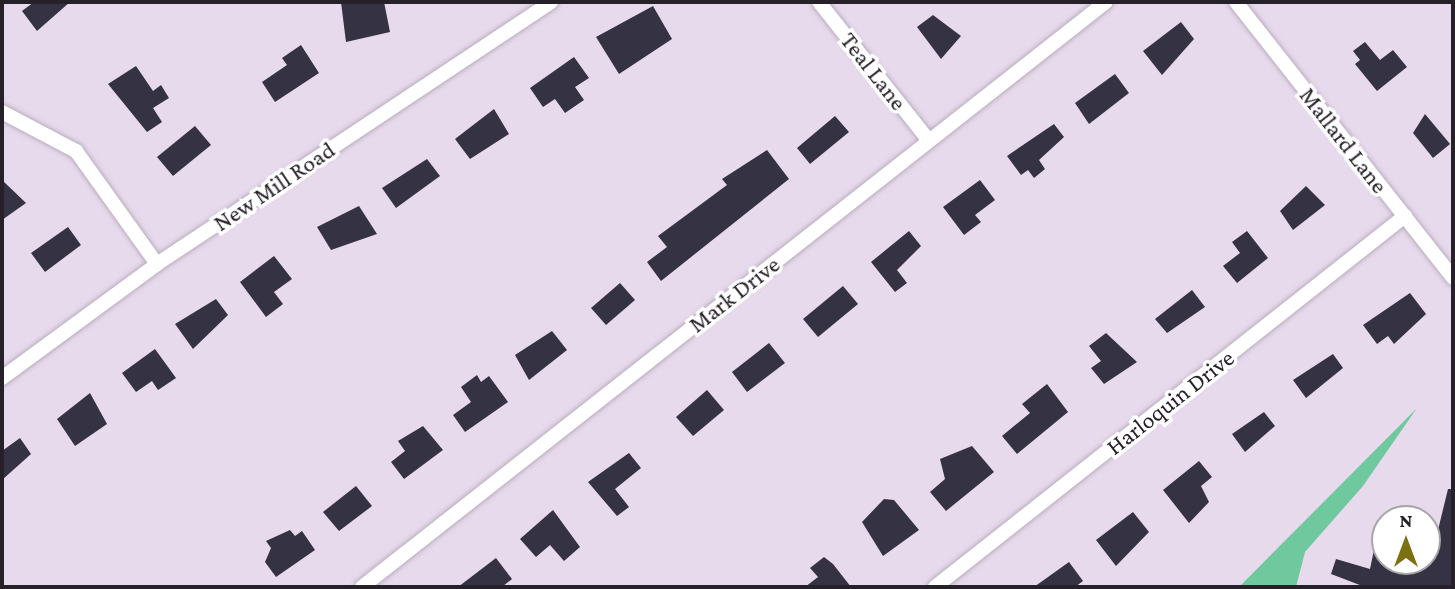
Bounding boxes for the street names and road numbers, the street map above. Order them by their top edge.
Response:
street label: Teal Lane [835,26,913,116]
street label: Mallard Lane [1294,81,1394,199]
street label: New Mill Road [208,135,340,237]
street label: Mark Drive [683,250,785,338]
street label: Harloquin Drive [1100,343,1240,461]

